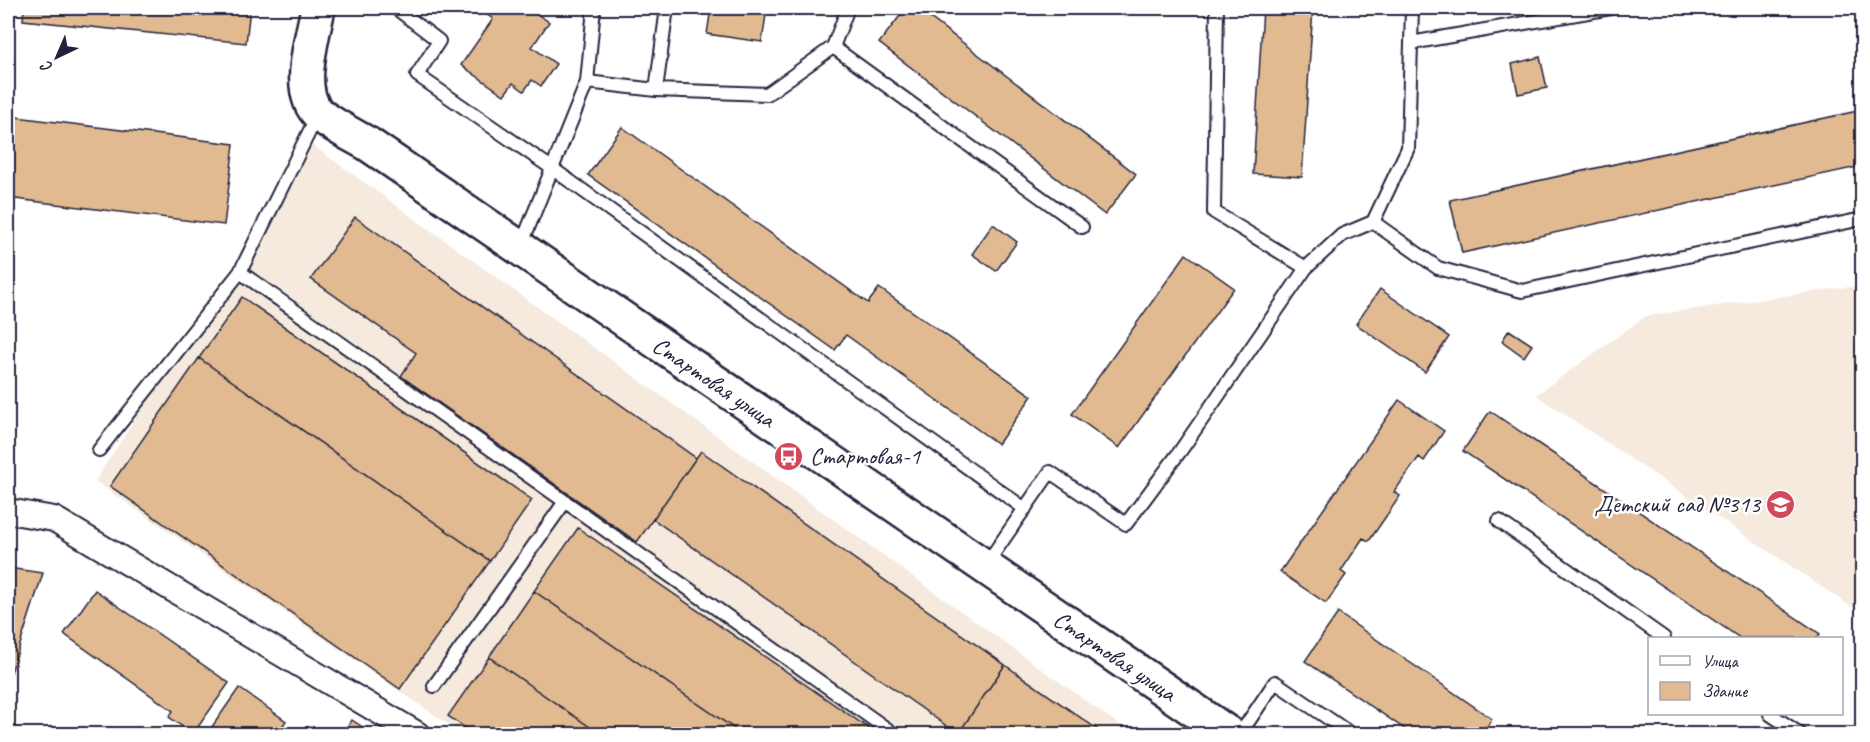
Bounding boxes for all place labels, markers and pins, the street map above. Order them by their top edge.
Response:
bus stop icon: Стартовая-1 [773,440,805,472]
place label: Стартовая-1 [810,441,922,471]
school or university icon: Детский сад №313 [1765,488,1797,520]
place label: Детский сад №313 [1594,489,1762,519]

